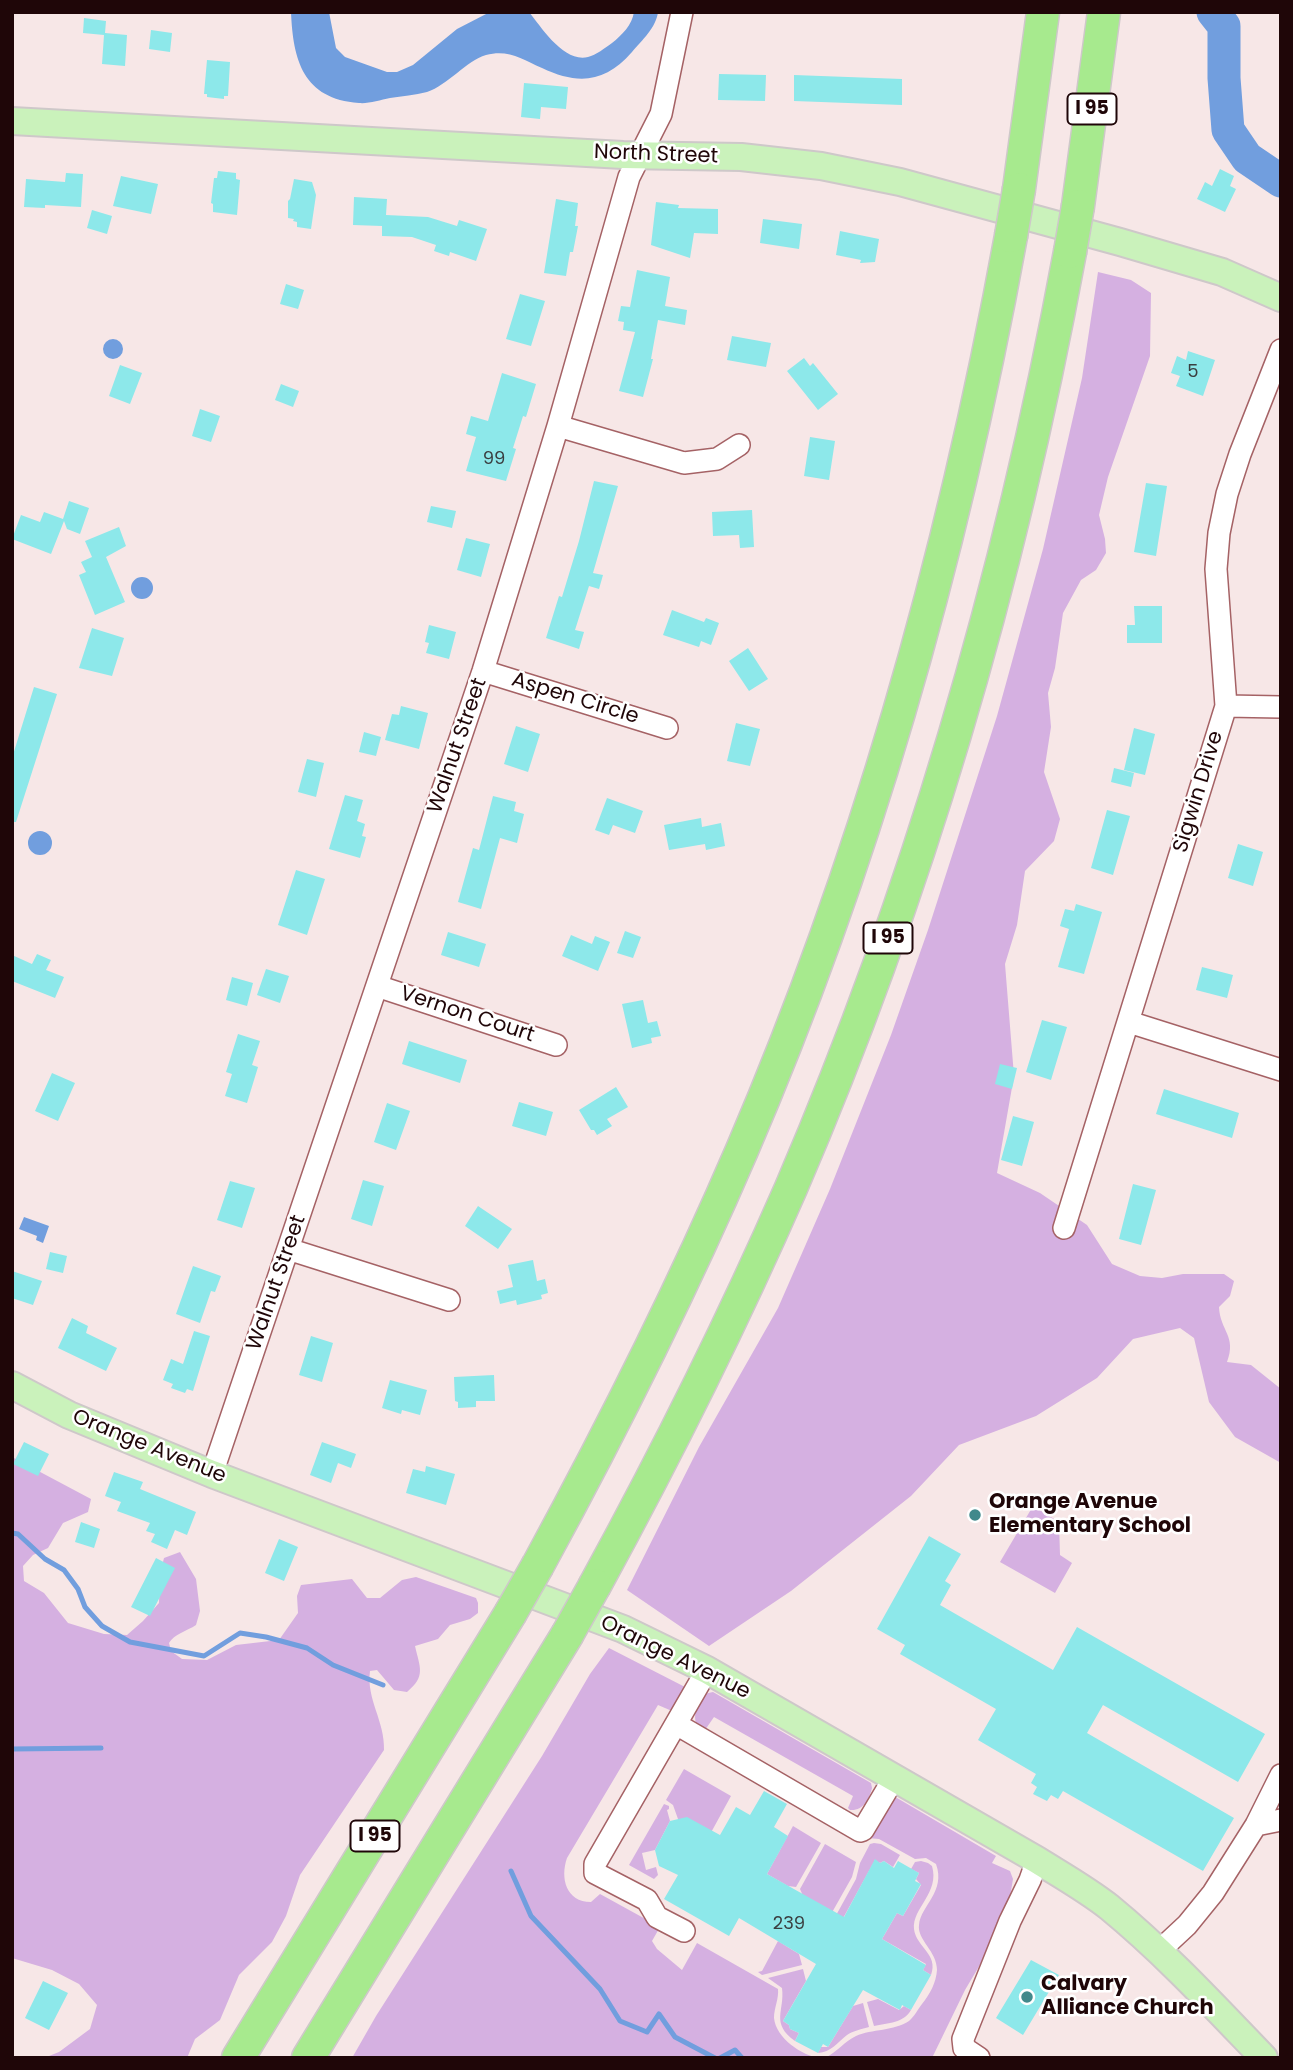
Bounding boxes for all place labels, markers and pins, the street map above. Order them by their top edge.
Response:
place label: Orange Avenue Elementary School [989,1490,1191,1540]
marker: Orange Avenue Elementary School [967,1507,983,1523]
place label: Calvary Alliance Church [1041,1972,1214,2022]
marker: Calvary Alliance Church [1019,1989,1035,2005]

